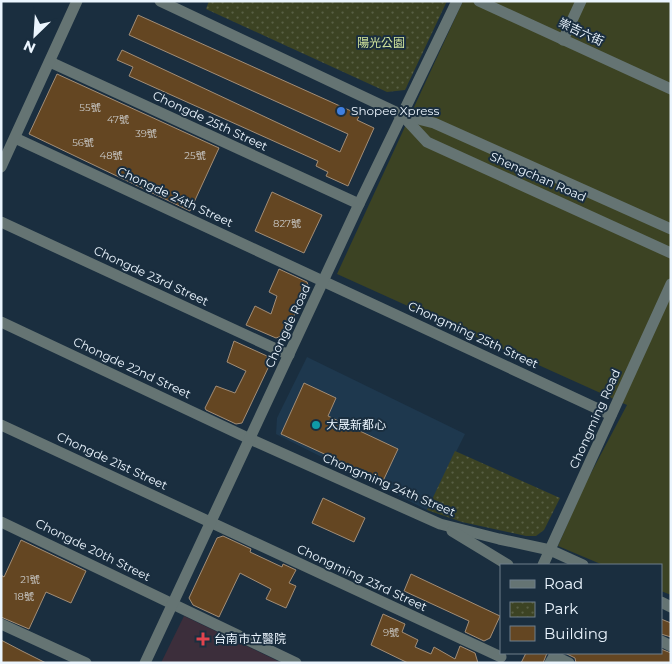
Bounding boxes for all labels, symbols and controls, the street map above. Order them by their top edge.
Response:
north arrow [10,10,60,60]
street label: 崇吉六街 [556,15,606,48]
park label: 陽光公園 [357,35,405,50]
text: N [21,36,38,57]
street label: Chongde 25th Street [150,87,270,154]
house number: 55號 [79,101,101,114]
place label: Shopee Xpress [351,103,439,118]
marker: Shopee Xpress [335,105,347,117]
house number: 47號 [107,113,129,126]
house number: 39號 [135,127,157,140]
house number: 56號 [72,136,94,149]
house number: 48號 [99,149,123,162]
house number: 25號 [184,149,206,162]
street label: Shengchan Road [488,149,589,204]
street label: Chongde 24th Street [115,163,236,230]
house number: 827號 [273,217,301,230]
street label: Chongde 23rd Street [91,242,211,309]
street label: Chongde Road [262,282,313,370]
street label: Chongming 25th Street [406,298,541,371]
street label: Chongde 22nd Street [71,334,194,402]
street label: Chongming Road [566,367,623,471]
place label: 大晟新都心 [326,417,386,432]
marker: 大晟新都心 [310,419,322,431]
street label: Chongde 21st Street [55,428,170,493]
street label: Chongming 24th Street [321,450,458,519]
street label: Chongde 20th Street [33,515,153,584]
street label: Chongming 23rd Street [295,541,430,614]
legend [500,564,662,654]
house number: 21號 [20,573,40,586]
text: Road [544,574,583,593]
house number: 18號 [14,590,34,603]
text: Park [544,599,578,618]
text: Building [544,624,608,643]
house number: 9號 [383,626,399,639]
place label: 台南市立醫院 [214,631,286,646]
marker: 台南市立醫院 [196,632,210,646]

